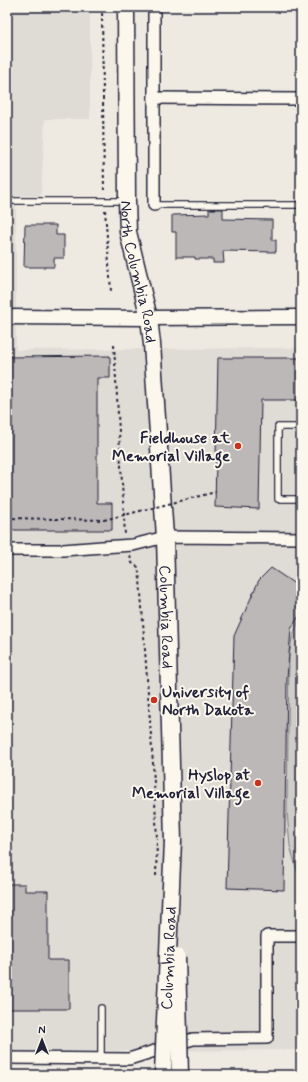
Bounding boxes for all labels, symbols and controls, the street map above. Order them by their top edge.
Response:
street label: North Columbia Road [115,200,161,344]
place label: Fieldhouse at Memorial Village [112,428,231,469]
marker: Fieldhouse at Memorial Village [233,441,243,451]
street label: Columbia Road [154,565,177,669]
place label: University of North Dakota [162,682,254,721]
marker: University of North Dakota [149,695,159,705]
place label: Hyslop at Memorial Village [132,765,250,806]
marker: Hyslop at Memorial Village [253,778,263,788]
street label: Columbia Road [157,906,182,1010]
north arrow [22,1020,62,1060]
text: N [38,1024,46,1038]

